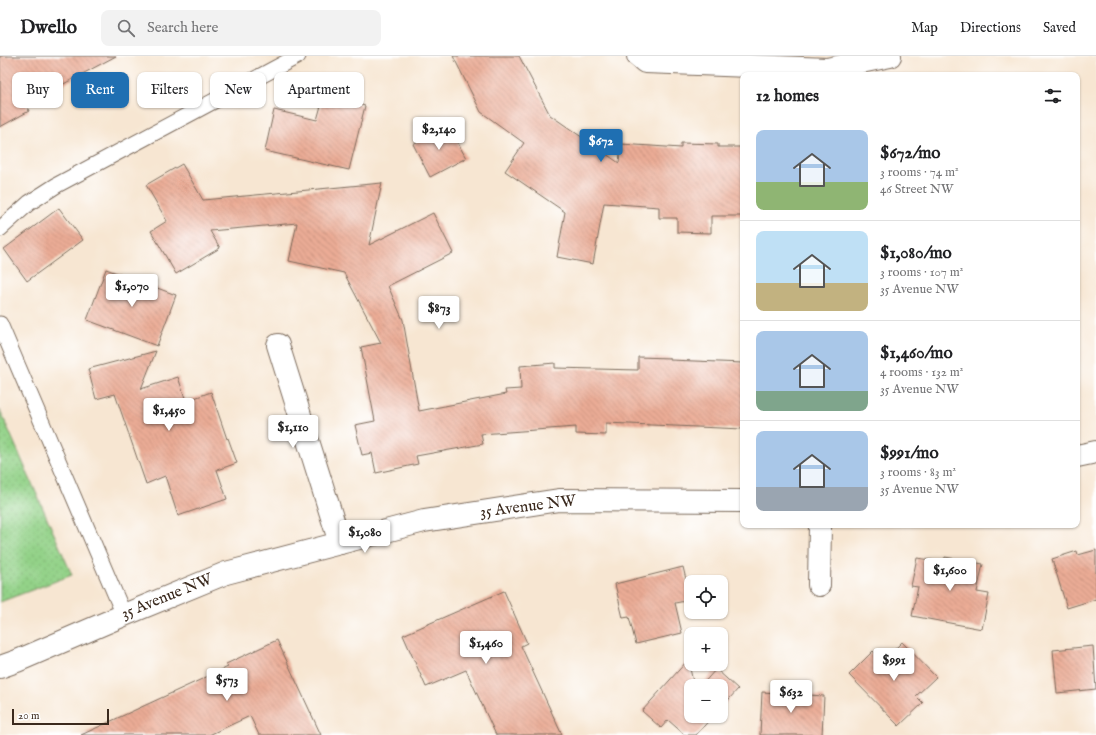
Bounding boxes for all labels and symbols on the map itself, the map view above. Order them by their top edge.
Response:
pin: $2,140 [406,117,472,151]
pin: $672 [577,129,625,163]
pin: $1,070 [99,274,165,308]
pin: $873 [415,296,463,330]
pin: $1,450 [136,398,202,432]
pin: $1,110 [260,415,326,449]
street label: 35 Avenue NW [479,491,578,523]
pin: $1,080 [332,520,398,554]
pin: $1,600 [917,558,983,592]
street label: 35 Avenue NW [118,569,216,624]
pin: $1,460 [453,631,519,665]
pin: $991 [870,648,918,682]
pin: $573 [203,668,251,702]
pin: $632 [767,680,815,714]
scale bar [12,707,109,726]

